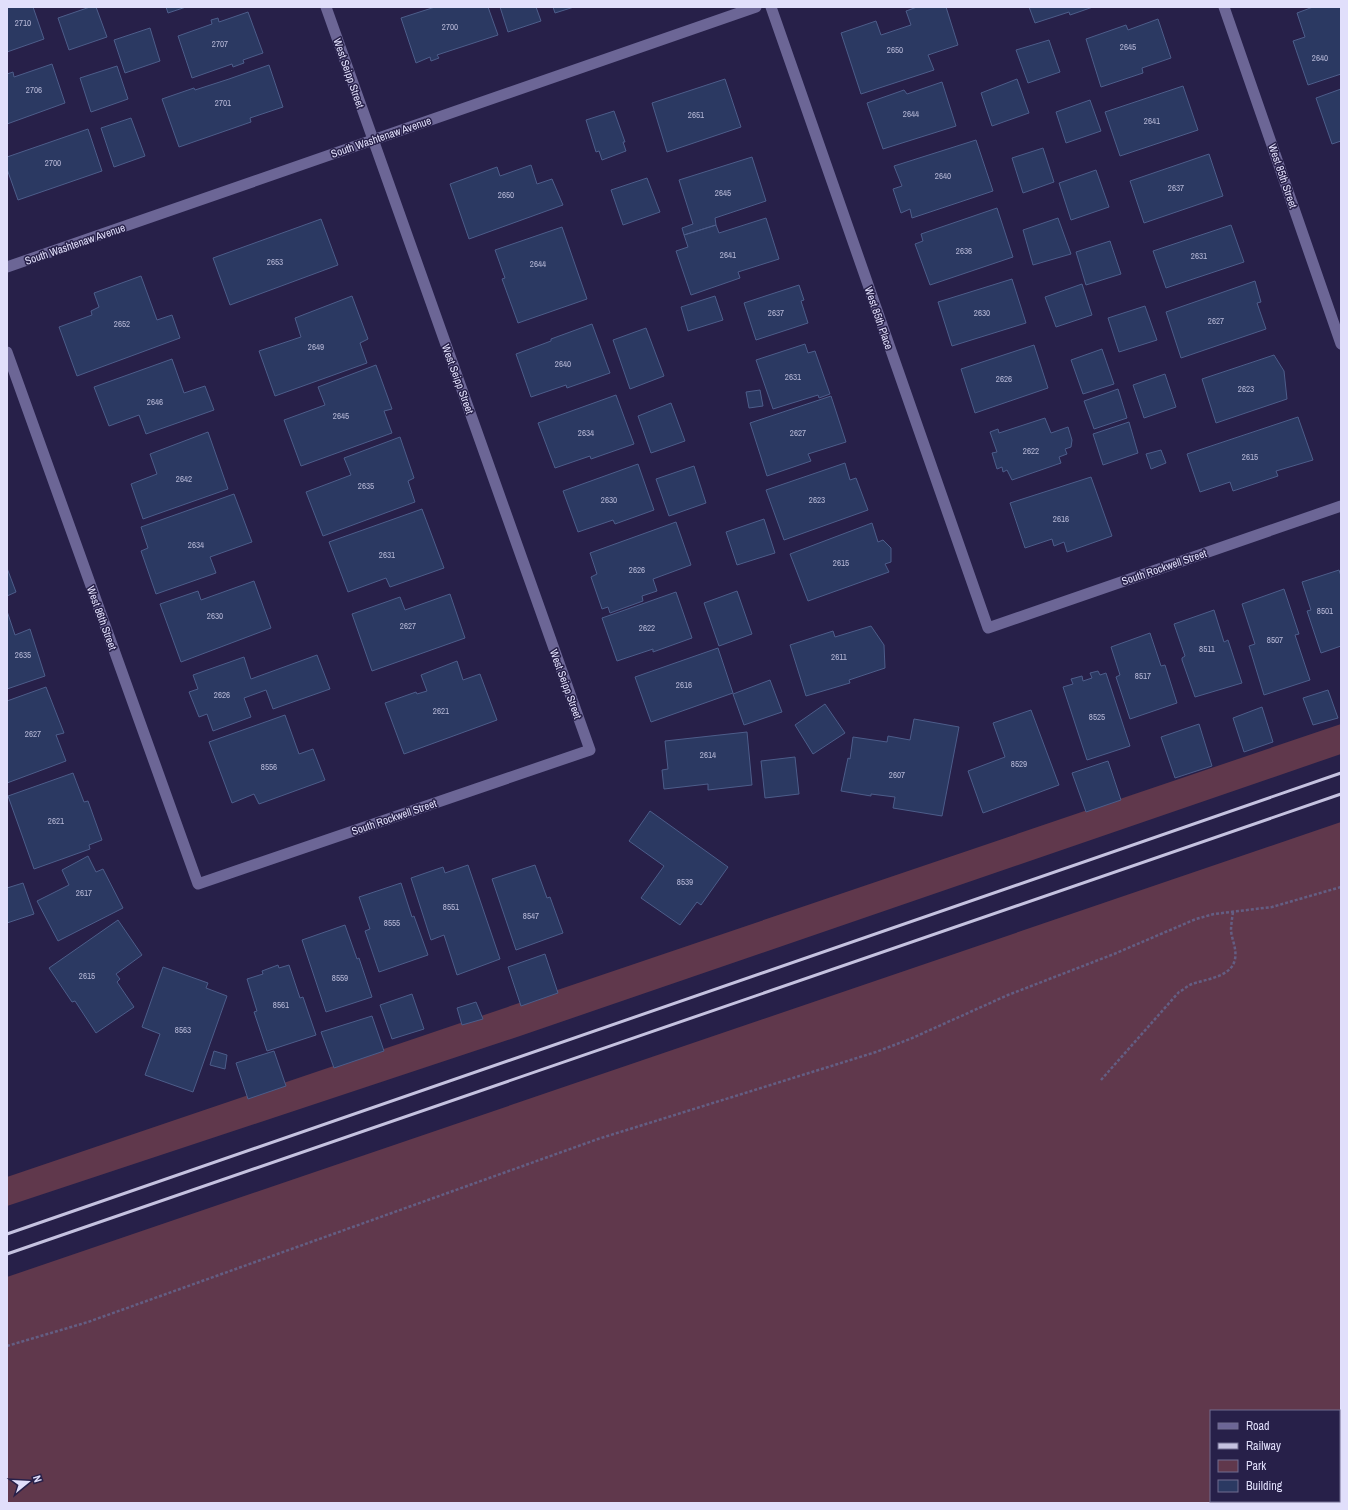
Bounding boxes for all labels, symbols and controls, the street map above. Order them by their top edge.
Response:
house number: 2710 [15,17,31,29]
house number: 2700 [442,21,458,33]
street label: West Seipp Street [330,36,368,110]
house number: 2707 [212,38,228,50]
house number: 2645 [1120,41,1136,53]
house number: 2650 [887,44,903,56]
house number: 2640 [1312,52,1328,64]
house number: 2706 [26,84,42,96]
house number: 2701 [215,97,231,109]
house number: 2644 [903,108,919,120]
house number: 2651 [688,109,704,121]
street label: South Washtenaw Avenue [329,113,433,161]
house number: 2641 [1144,115,1160,127]
street label: West 85th Street [1265,142,1301,210]
house number: 2700 [45,157,61,169]
house number: 2640 [935,170,951,182]
house number: 2637 [1168,182,1184,194]
house number: 2645 [715,187,731,199]
house number: 2650 [498,189,514,201]
street label: South Washtenaw Avenue [23,220,127,268]
house number: 2636 [956,245,972,257]
house number: 2641 [720,249,736,261]
house number: 2631 [1191,250,1207,262]
house number: 2653 [267,256,283,268]
house number: 2644 [530,258,546,270]
street label: West 85th Place [862,285,896,351]
house number: 2637 [768,307,784,319]
house number: 2630 [974,307,990,319]
house number: 2627 [1208,315,1224,327]
house number: 2652 [114,318,130,330]
house number: 2649 [308,341,324,353]
street label: West Seipp Street [439,342,477,416]
house number: 2640 [555,358,571,370]
house number: 2631 [785,371,801,383]
house number: 2626 [996,373,1012,385]
house number: 2623 [1238,383,1254,395]
house number: 2646 [147,396,163,408]
house number: 2645 [333,410,349,422]
house number: 2634 [578,427,594,439]
house number: 2627 [790,427,806,439]
house number: 2622 [1023,445,1039,457]
house number: 2615 [1242,451,1258,463]
house number: 2642 [176,473,192,485]
house number: 2635 [358,480,374,492]
house number: 2630 [601,494,617,506]
house number: 2623 [809,494,825,506]
house number: 2616 [1053,513,1069,525]
house number: 2634 [188,539,204,551]
street label: South Rockwell Street [1120,546,1209,588]
house number: 2631 [379,549,395,561]
house number: 2615 [833,557,849,569]
house number: 2626 [629,564,645,576]
street label: West 86th Street [84,584,120,652]
house number: 8501 [1317,605,1333,617]
house number: 2630 [207,610,223,622]
house number: 2627 [400,620,416,632]
house number: 2622 [639,622,655,634]
house number: 8507 [1267,634,1283,646]
house number: 8511 [1199,643,1215,655]
street label: West Seipp Street [547,647,585,721]
house number: 2635 [15,649,31,661]
house number: 2611 [831,651,847,663]
house number: 8517 [1135,670,1151,682]
house number: 2616 [676,679,692,691]
house number: 2626 [214,689,230,701]
house number: 2621 [433,705,449,717]
house number: 8525 [1089,711,1105,723]
house number: 2627 [25,728,41,740]
house number: 2614 [700,749,716,761]
house number: 8529 [1011,758,1027,770]
house number: 8556 [261,761,277,773]
house number: 2607 [889,769,905,781]
street label: South Rockwell Street [350,796,439,838]
house number: 2621 [48,815,64,827]
house number: 8539 [677,876,693,888]
house number: 2617 [76,887,92,899]
house number: 8551 [443,901,459,913]
house number: 8547 [523,910,539,922]
house number: 8555 [384,917,400,929]
house number: 2615 [79,970,95,982]
house number: 8559 [332,972,348,984]
house number: 8561 [273,999,289,1011]
house number: 8563 [175,1024,191,1036]
legend [1210,1410,1340,1502]
text: Road [1246,1418,1270,1434]
text: Railway [1246,1438,1281,1454]
text: Park [1246,1458,1266,1474]
north arrow [8,1462,48,1502]
text: N [30,1474,45,1484]
text: Building [1246,1478,1283,1494]

